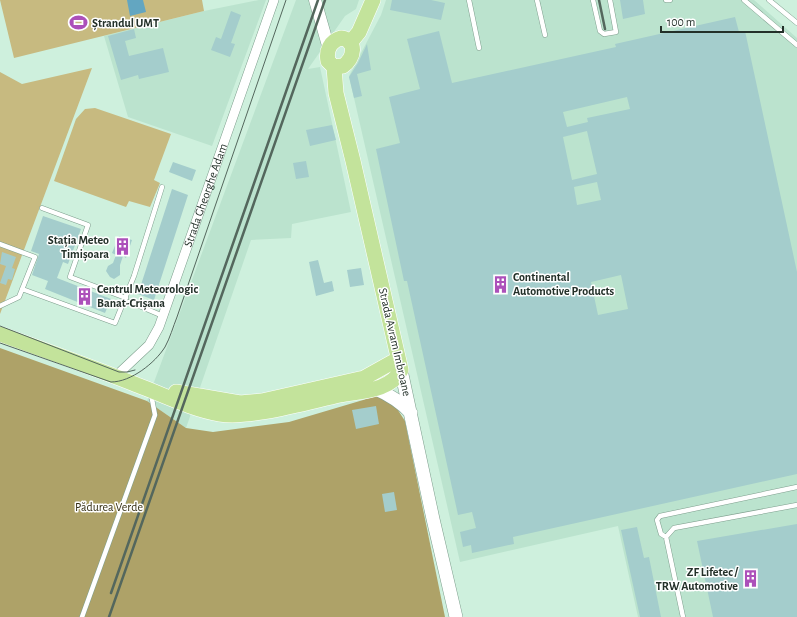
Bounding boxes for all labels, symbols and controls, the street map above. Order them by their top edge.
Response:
scale bar [661,8,783,34]
sports icon: Ștrandul UMT [69,13,89,33]
text: 100 m [667,16,695,28]
place label: Ștrandul UMT [92,17,159,31]
street label: Strada Gheorghe Adam [182,142,229,248]
place label: Stația Meteo Timișoara [48,234,109,262]
building icon: Stația Meteo Timișoara [112,237,132,257]
place label: Continental Automotive Products [513,271,614,297]
building icon: Continental Automotive Products [490,274,510,294]
place label: Centrul Meteorologic Banat-Crișana [97,283,198,311]
building icon: Centrul Meteorologic Banat-Crișana [74,286,94,306]
street label: Strada Avram Imbroane [377,287,413,397]
park label: Pădurea Verde [75,501,143,513]
place label: ZF Lifetec / TRW Automotive [656,566,739,592]
building icon: ZF Lifetec / TRW Automotive [741,569,761,589]

